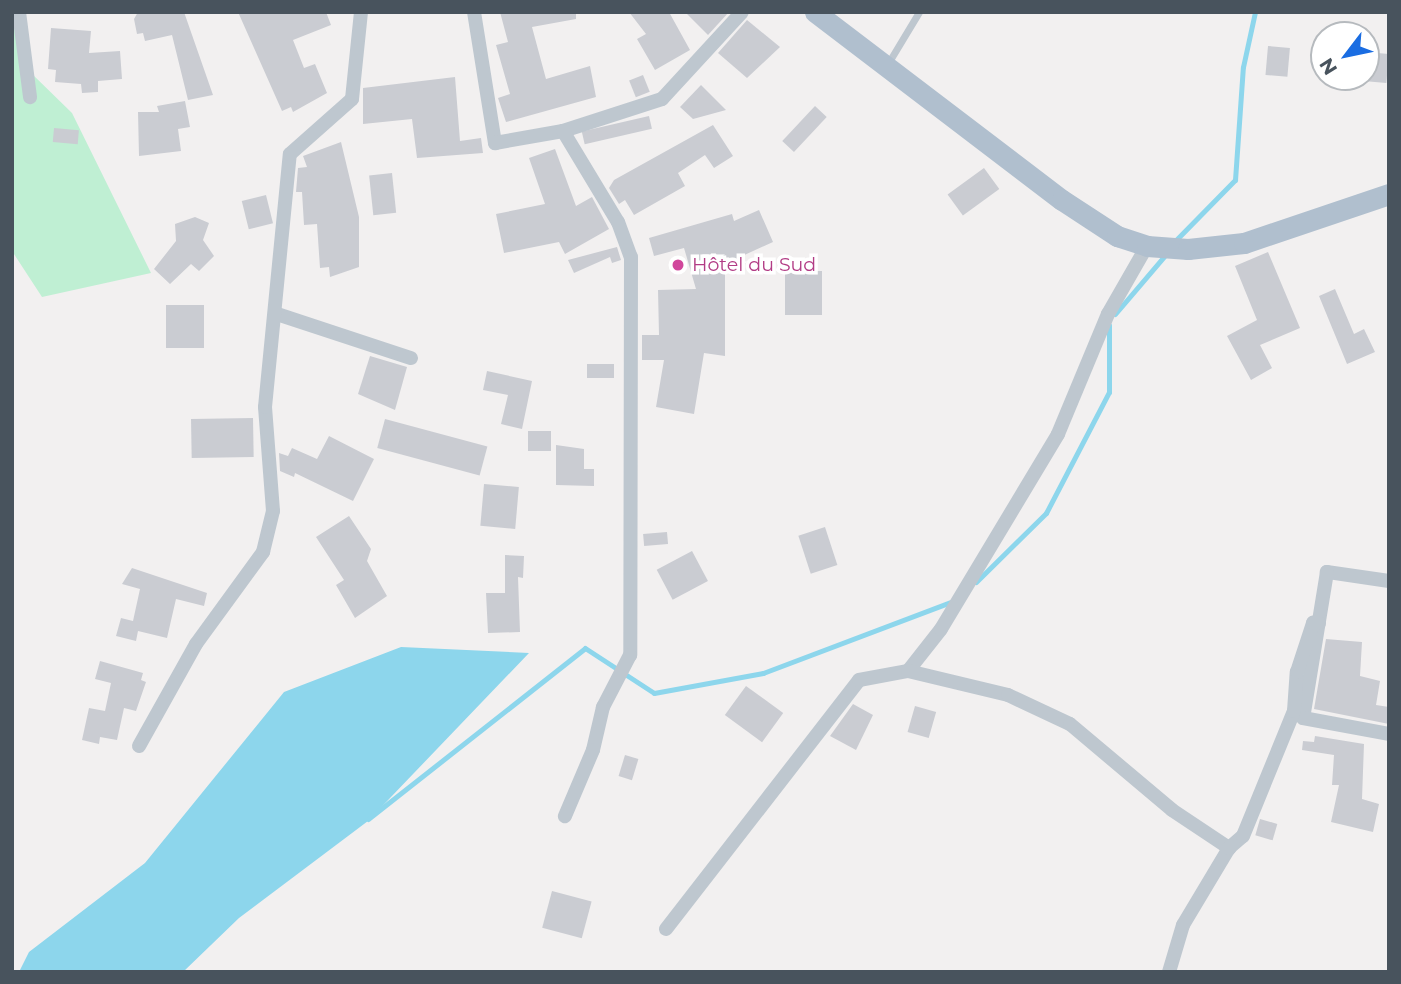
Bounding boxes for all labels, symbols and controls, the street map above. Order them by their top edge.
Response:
north arrow [1310,21,1380,91]
text: N [1315,54,1342,79]
place label: Hôtel du Sud [692,254,816,276]
marker: Hôtel du Sud [670,257,686,273]

